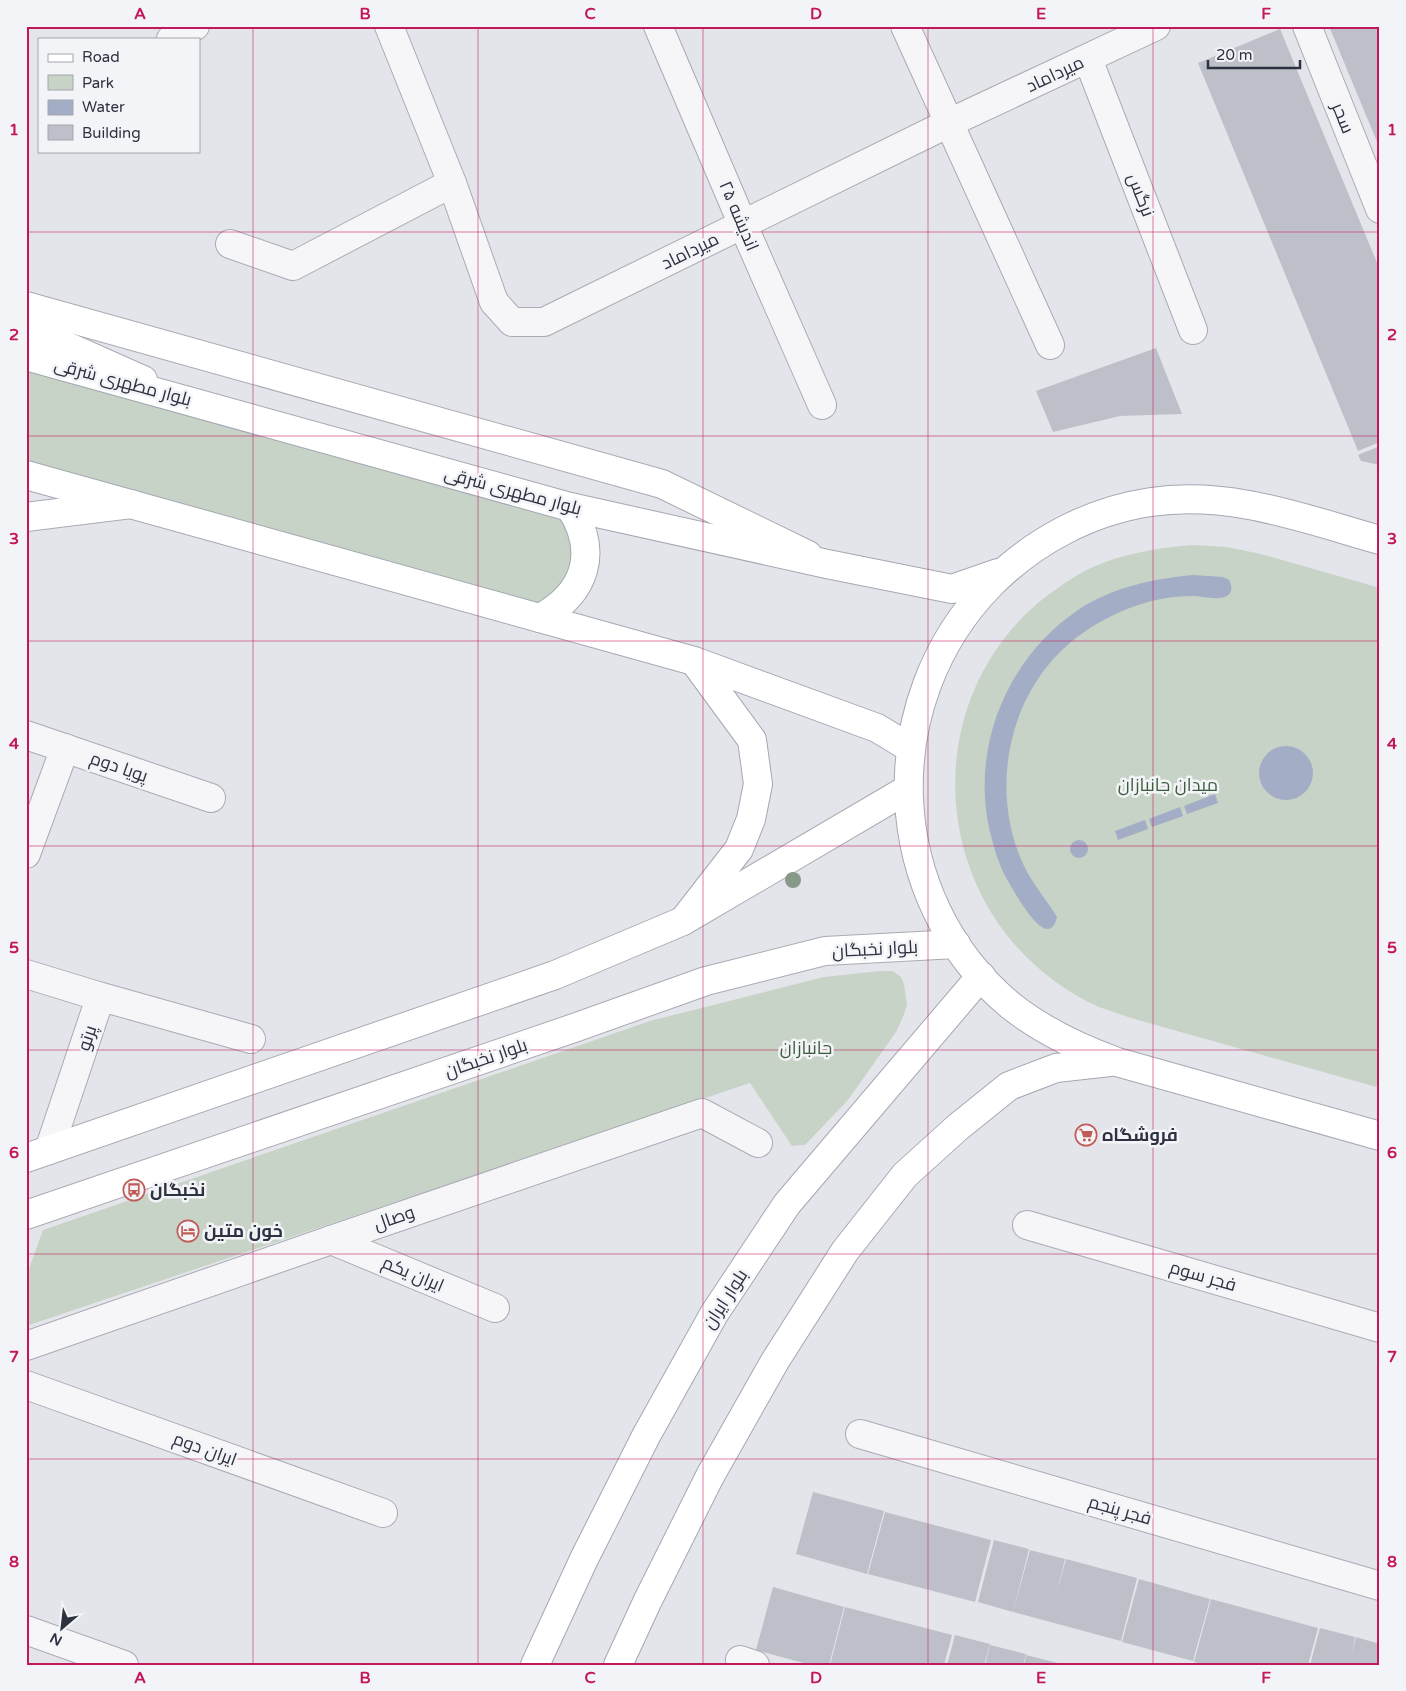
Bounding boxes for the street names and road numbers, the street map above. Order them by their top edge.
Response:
street label: میرداماد [1023,51,1087,97]
street label: سحر [1327,99,1359,137]
street label: نرگس [1123,170,1159,220]
street label: اندیشه ۲۵ [714,178,764,254]
street label: میرداماد [658,228,722,274]
street label: بلوار مطهری شرقی [52,353,194,411]
street label: بلوار مطهری شرقی [442,462,584,520]
street label: پویا دوم [87,747,151,788]
street label: بلوار نخبگان [831,936,919,962]
street label: پرتو [73,1022,102,1054]
street label: بلوار نخبگان [442,1034,530,1082]
street label: وصال [371,1201,417,1235]
street label: ایران یکم [378,1251,447,1298]
street label: فجر سوم [1167,1256,1239,1297]
street label: بلوار ایران [698,1265,752,1333]
street label: ایران دوم [170,1427,240,1472]
street label: فجر پنجم [1086,1491,1154,1530]

